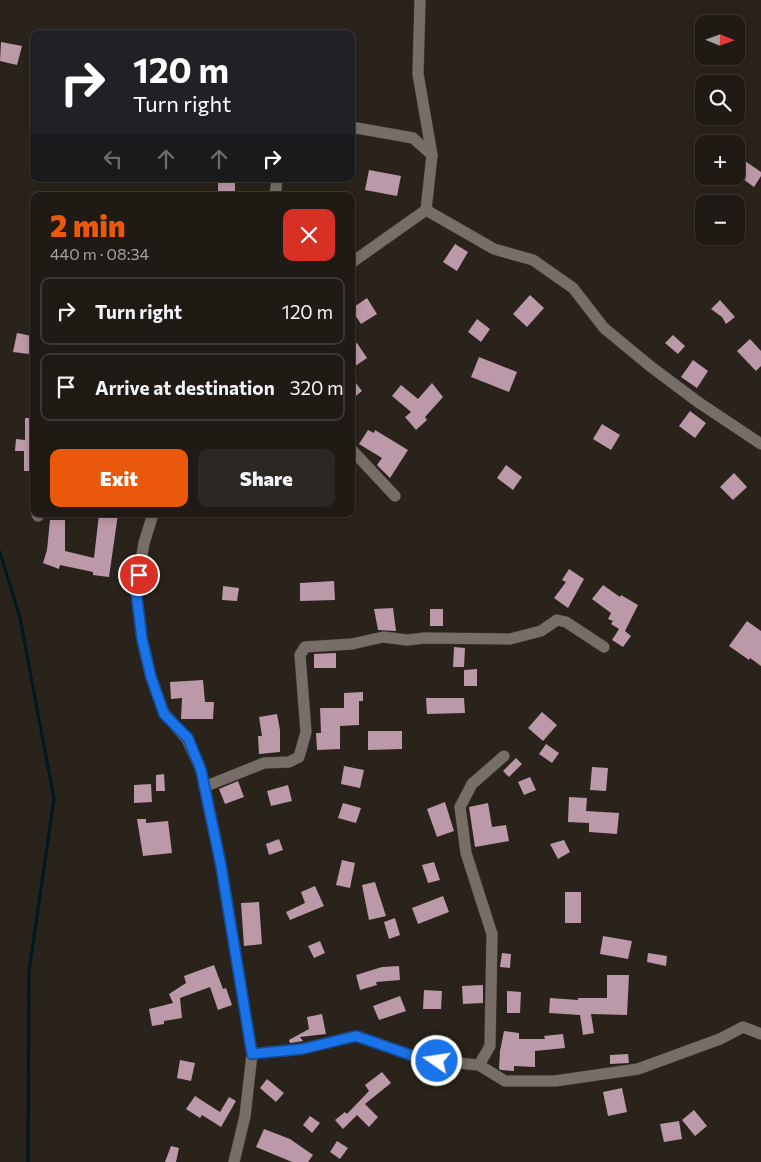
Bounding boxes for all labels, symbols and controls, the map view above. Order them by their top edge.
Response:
north arrow [695,15,745,65]
map controls [695,15,745,245]
text: 120 m [133,47,229,90]
icon: right [50,50,115,115]
button: search [695,75,745,125]
text: Turn right [133,90,231,117]
button: + [695,135,745,185]
icon: left [99,145,127,173]
icon: ahead [152,145,180,173]
icon: ahead [205,145,233,173]
icon: right [258,145,286,173]
button: − [695,195,745,245]
text: 2 min [50,206,125,243]
button: close [283,209,335,261]
text: 440 m · 08:34 [50,244,149,263]
icon: right [52,297,80,325]
text: Turn right [95,300,182,323]
text: 120 m [282,300,333,323]
icon: arrive [52,373,80,401]
text: Arrive at destination [95,376,275,399]
text: 320 m [290,376,344,399]
button: Exit [50,449,188,507]
button: Share [198,449,335,507]
pin [118,554,160,596]
icon: arrive [125,561,153,589]
position arrow [410,1034,462,1086]

